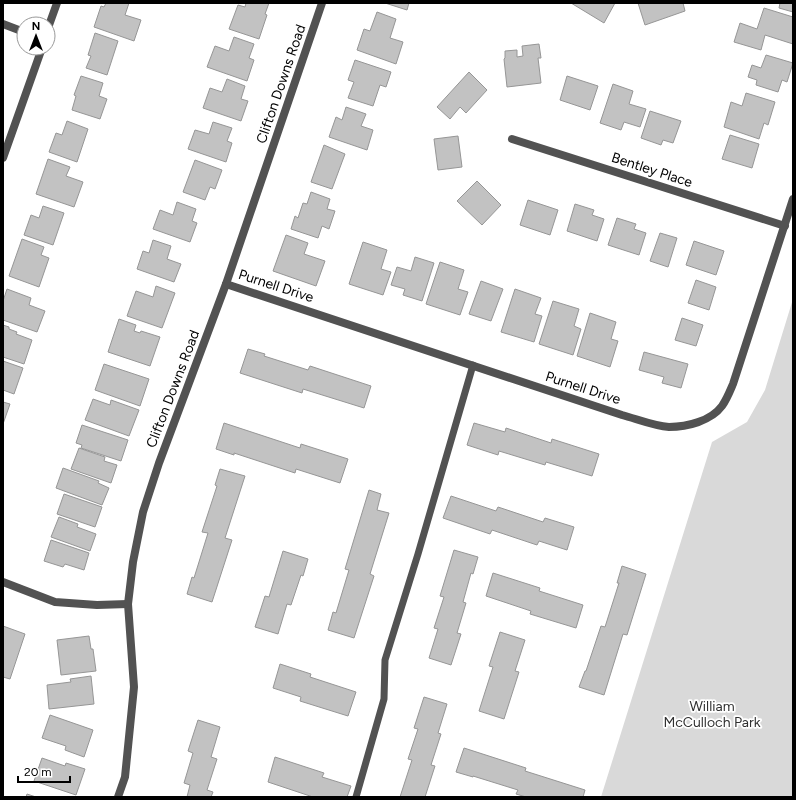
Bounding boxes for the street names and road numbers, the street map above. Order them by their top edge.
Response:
street label: Clifton Downs Road [253,22,309,146]
street label: Bentley Place [609,149,695,191]
street label: Purnell Drive [236,266,316,306]
street label: Clifton Downs Road [143,328,203,450]
street label: Purnell Drive [543,368,623,408]

